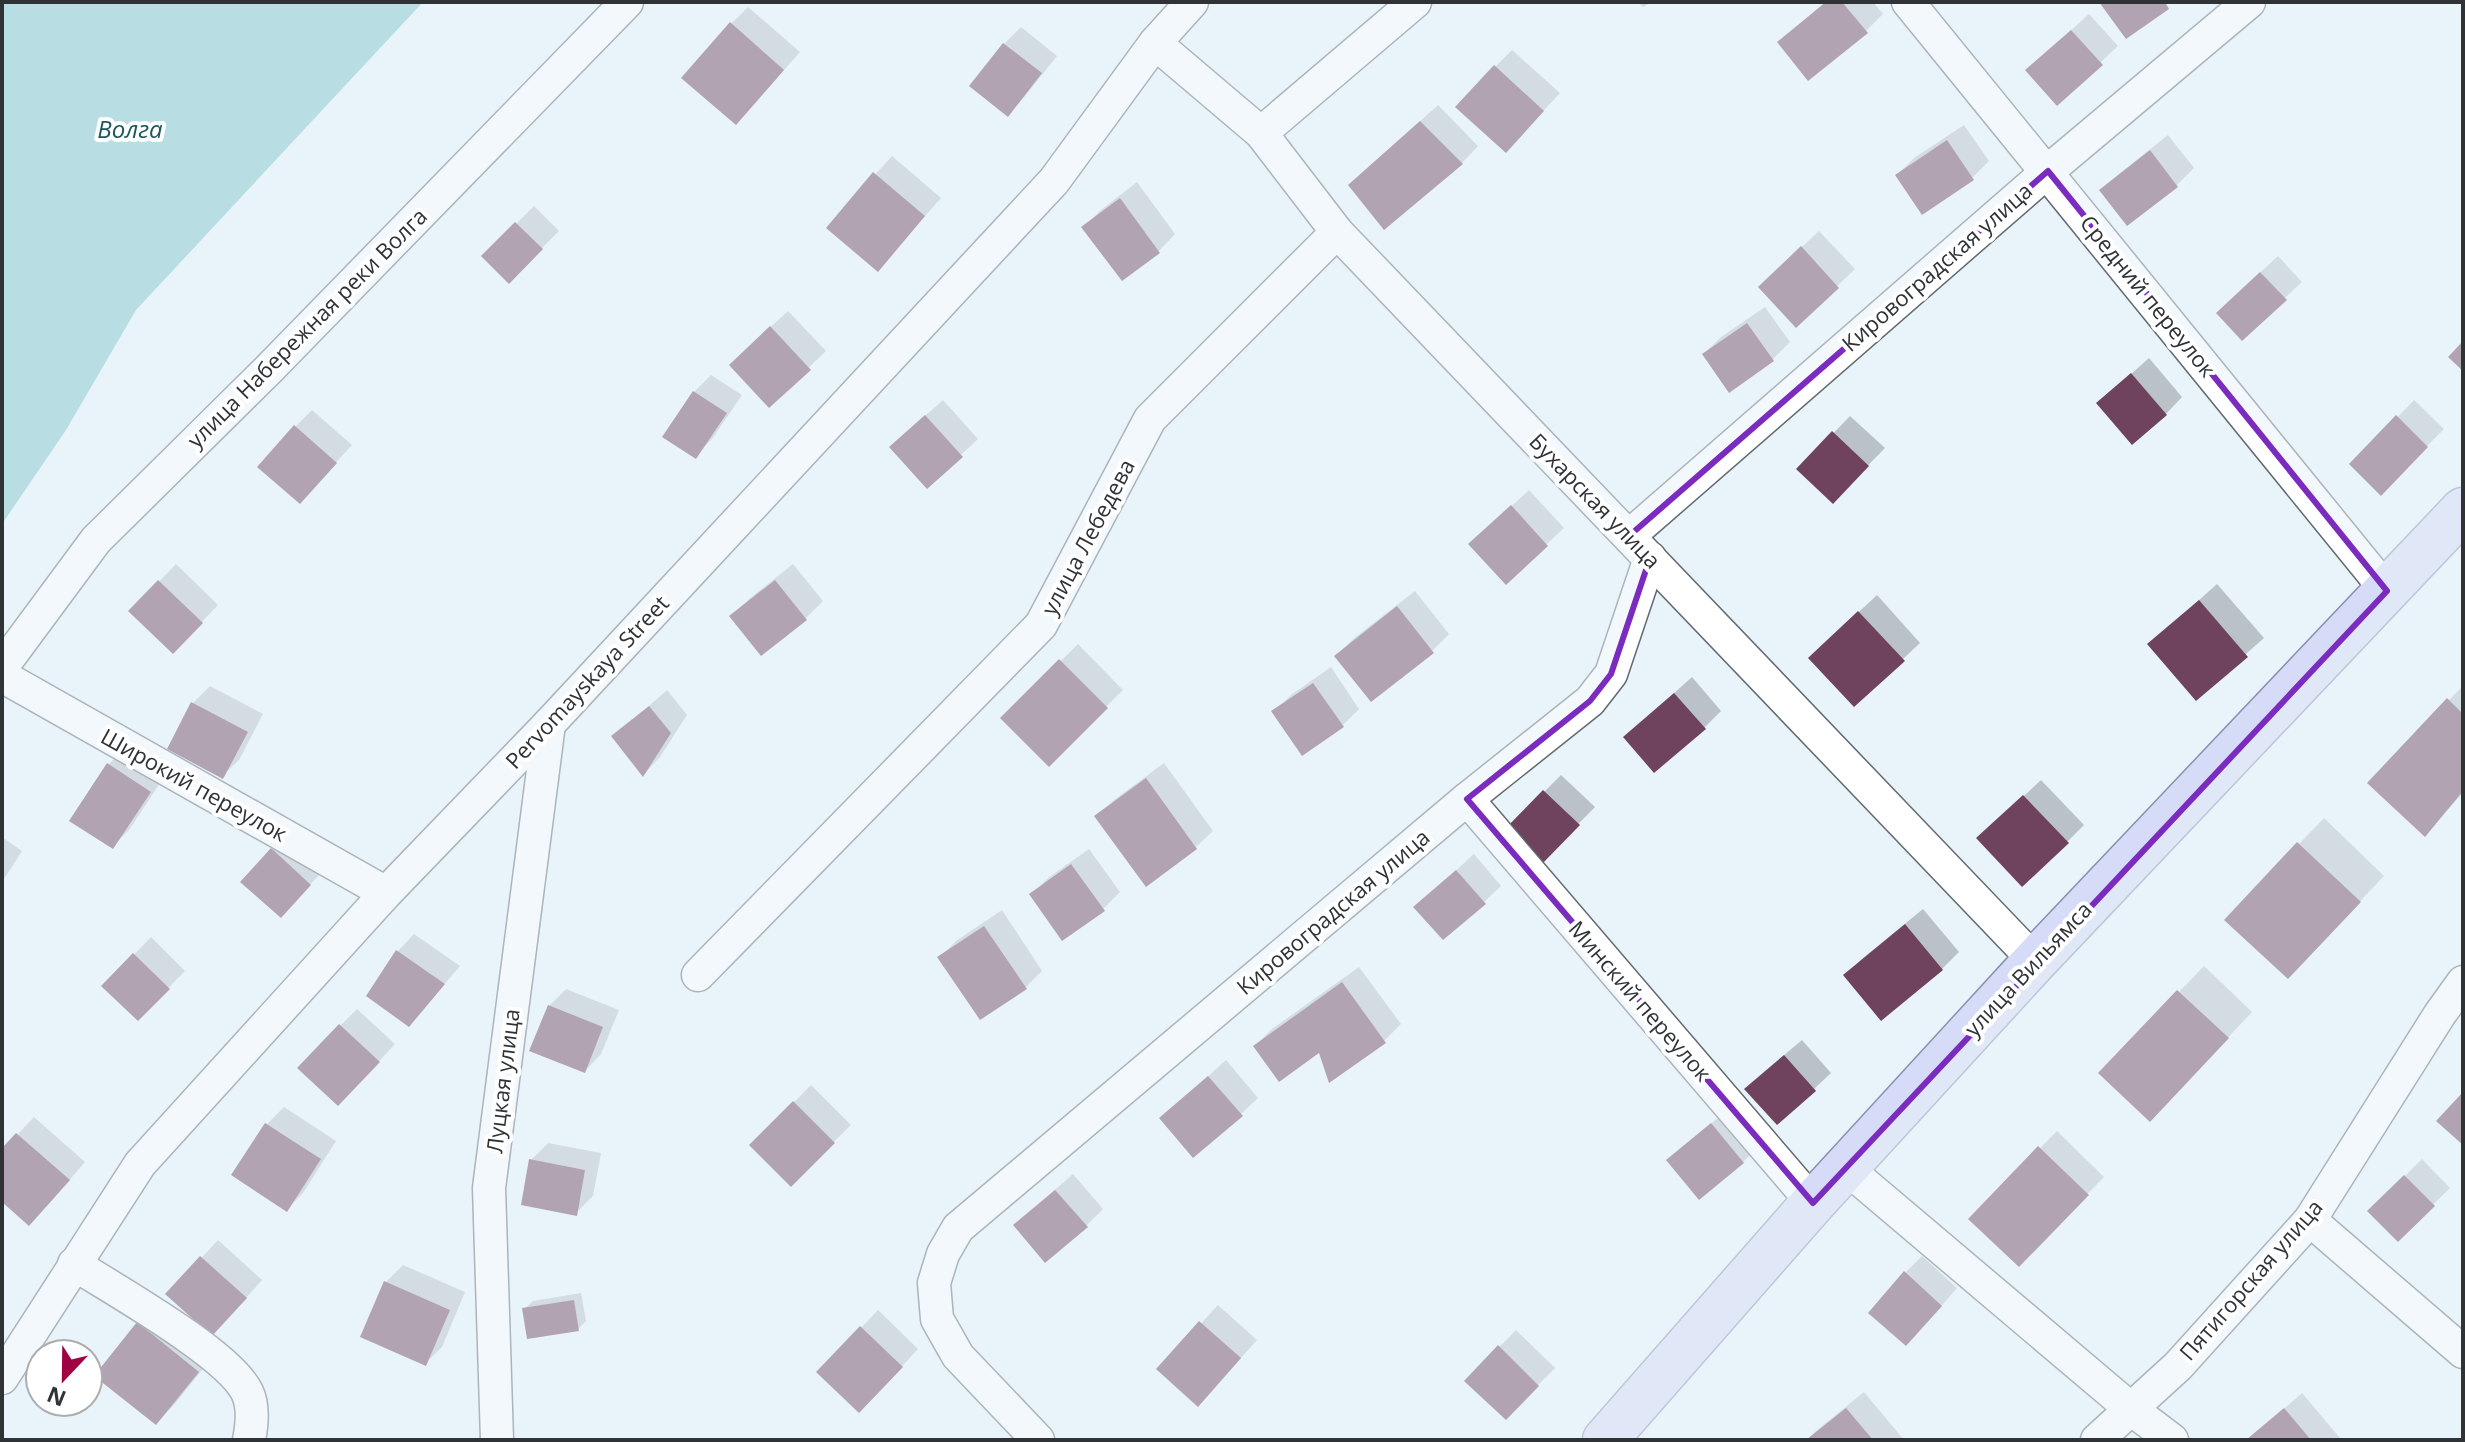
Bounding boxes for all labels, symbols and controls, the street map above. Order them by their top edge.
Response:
water label: Волга [97,112,163,145]
street label: Кировоградская улица [1835,175,2038,357]
street label: улица Набережная реки Волга [180,201,433,454]
street label: Средний переулок [2074,208,2224,383]
street label: Бухарская улица [1523,426,1668,574]
street label: улица Лебедева [1033,453,1141,620]
street label: Pervomayskaya Street [498,588,675,775]
street label: Широкий переулок [96,720,293,848]
street label: Кировоградская улица [1229,822,1435,1001]
street label: улица Вильямса [1957,894,2098,1042]
street label: Минский переулок [1563,914,1719,1087]
street label: Луцкая улица [478,1007,526,1155]
street label: Пятигорская улица [2172,1192,2329,1366]
north arrow [24,1338,104,1418]
text: N [42,1380,70,1415]

